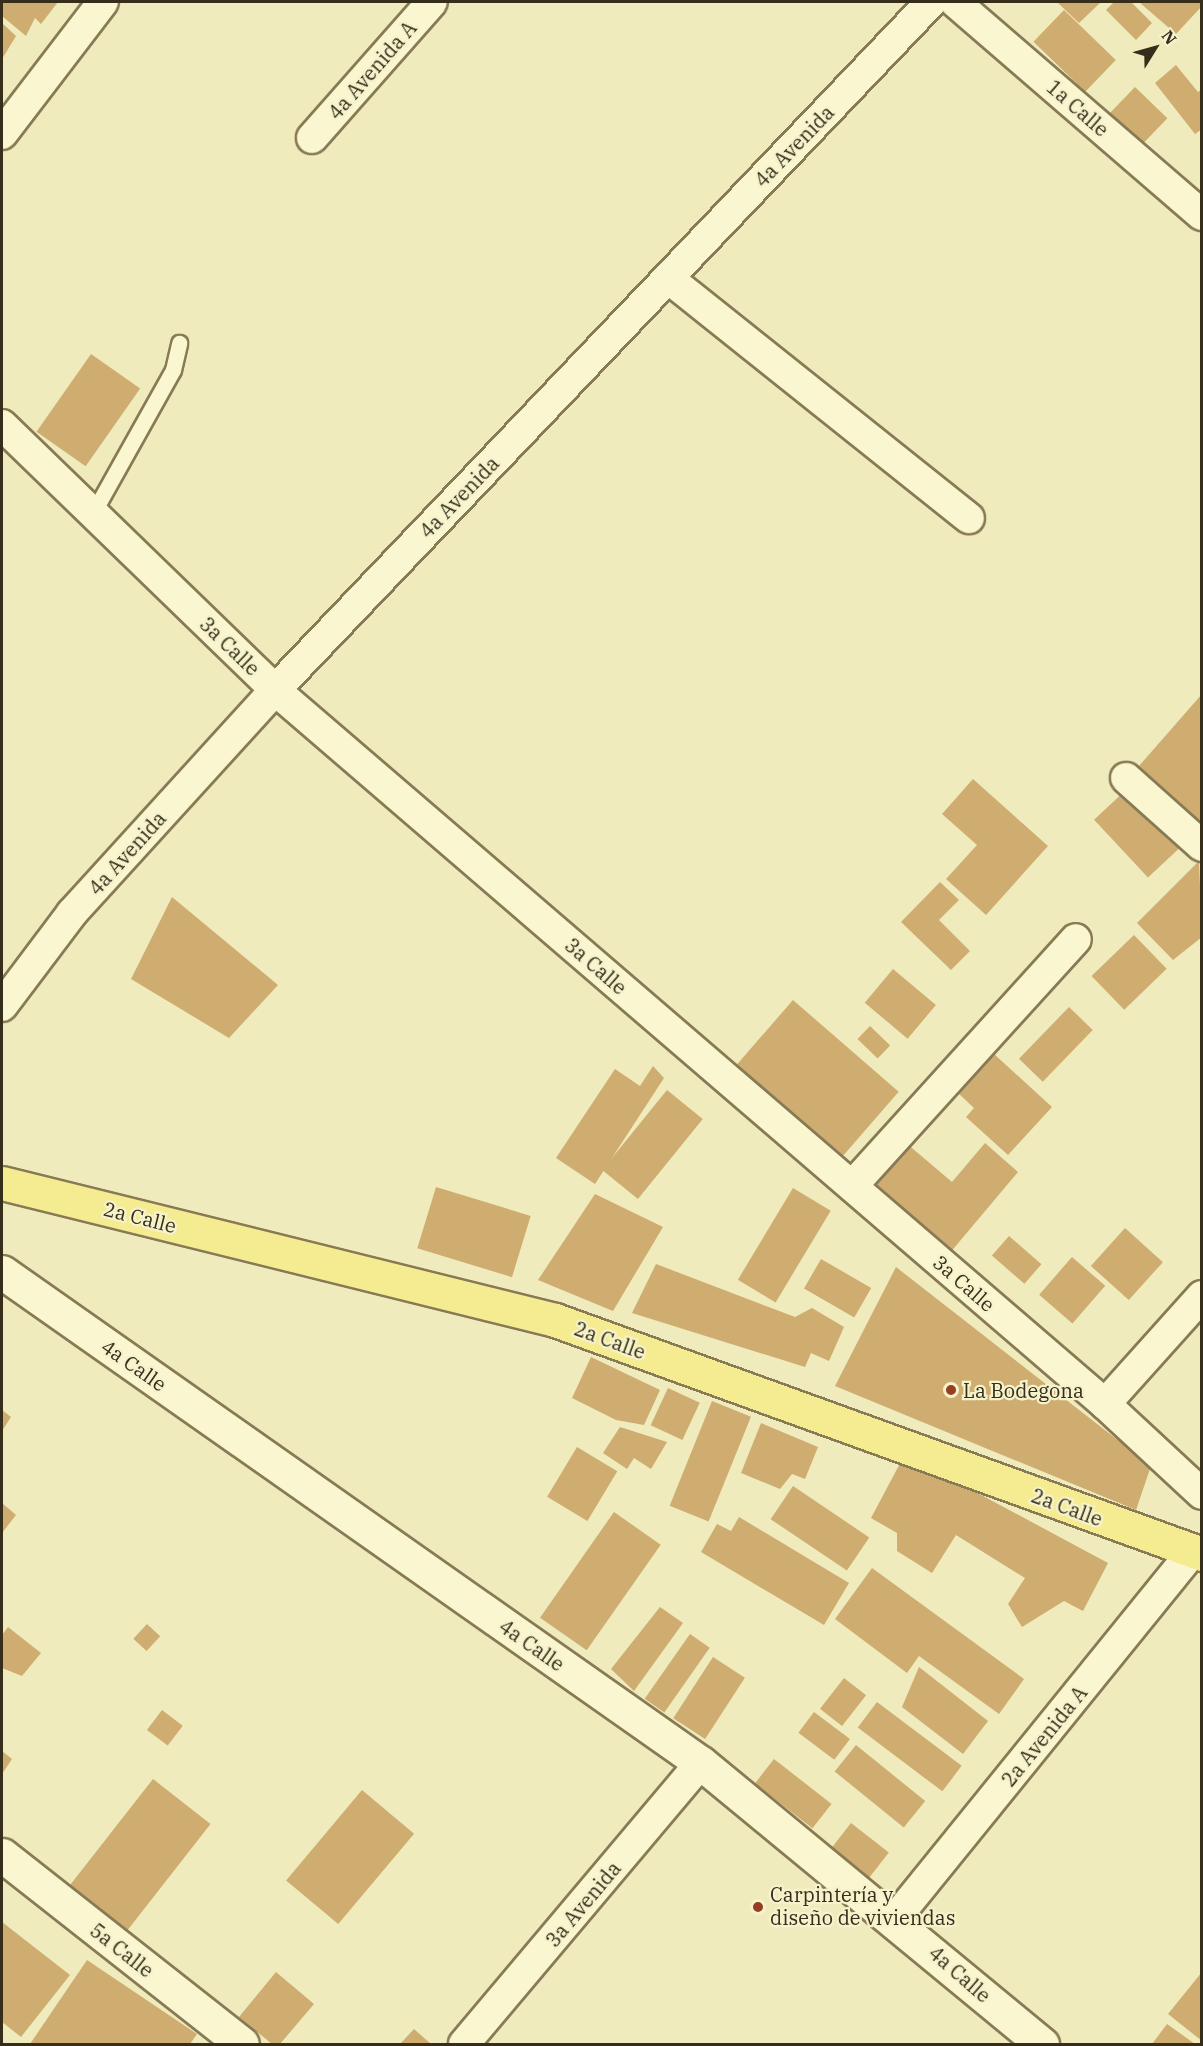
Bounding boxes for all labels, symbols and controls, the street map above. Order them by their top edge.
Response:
street label: 4a Avenida A [323,16,421,124]
north arrow [1125,18,1185,78]
text: N [1158,26,1181,48]
street label: 1a Calle [1042,75,1114,141]
street label: 4a Avenida [749,100,839,192]
street label: 4a Avenida [414,451,504,543]
street label: 3a Calle [195,612,265,680]
street label: 4a Avenida [83,806,171,900]
street label: 3a Calle [560,933,632,999]
street label: 2a Calle [101,1196,179,1238]
street label: 3a Calle [928,1250,1000,1316]
street label: 2a Calle [571,1316,649,1364]
street label: 4a Calle [97,1334,171,1396]
place label: La Bodegona [963,1378,1084,1402]
marker: La Bodegona [944,1383,958,1397]
street label: 2a Calle [1028,1483,1106,1531]
street label: 4a Calle [495,1614,569,1676]
street label: 2a Avenida A [996,1681,1092,1791]
street label: 3a Avenida [540,1856,626,1952]
place label: Carpintería y diseño de viviendas [770,1883,955,1930]
marker: Carpintería y diseño de viviendas [751,1900,765,1914]
street label: 5a Calle [85,1918,159,1982]
street label: 4a Calle [924,1941,996,2007]

